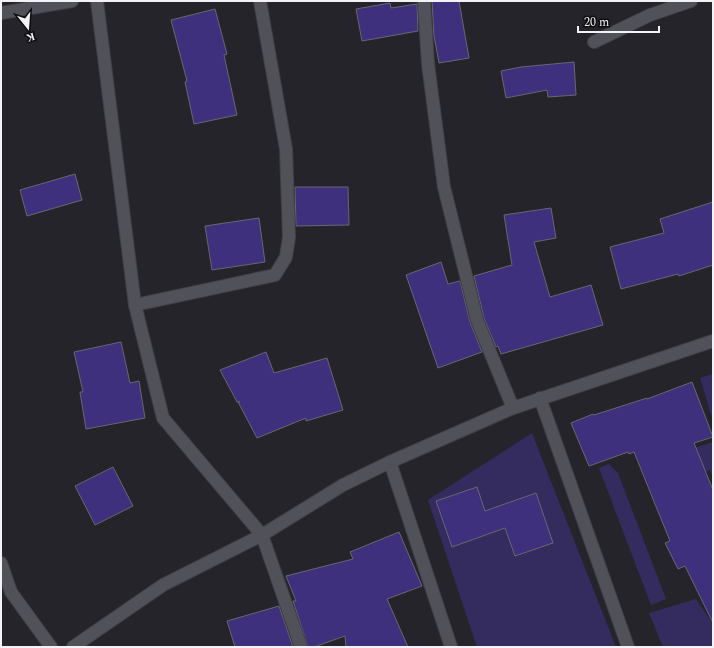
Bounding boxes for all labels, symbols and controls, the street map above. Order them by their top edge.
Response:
north arrow [8,8,48,48]
scale bar [578,8,659,34]
text: 20 m [584,13,609,32]
text: K [24,28,37,47]

